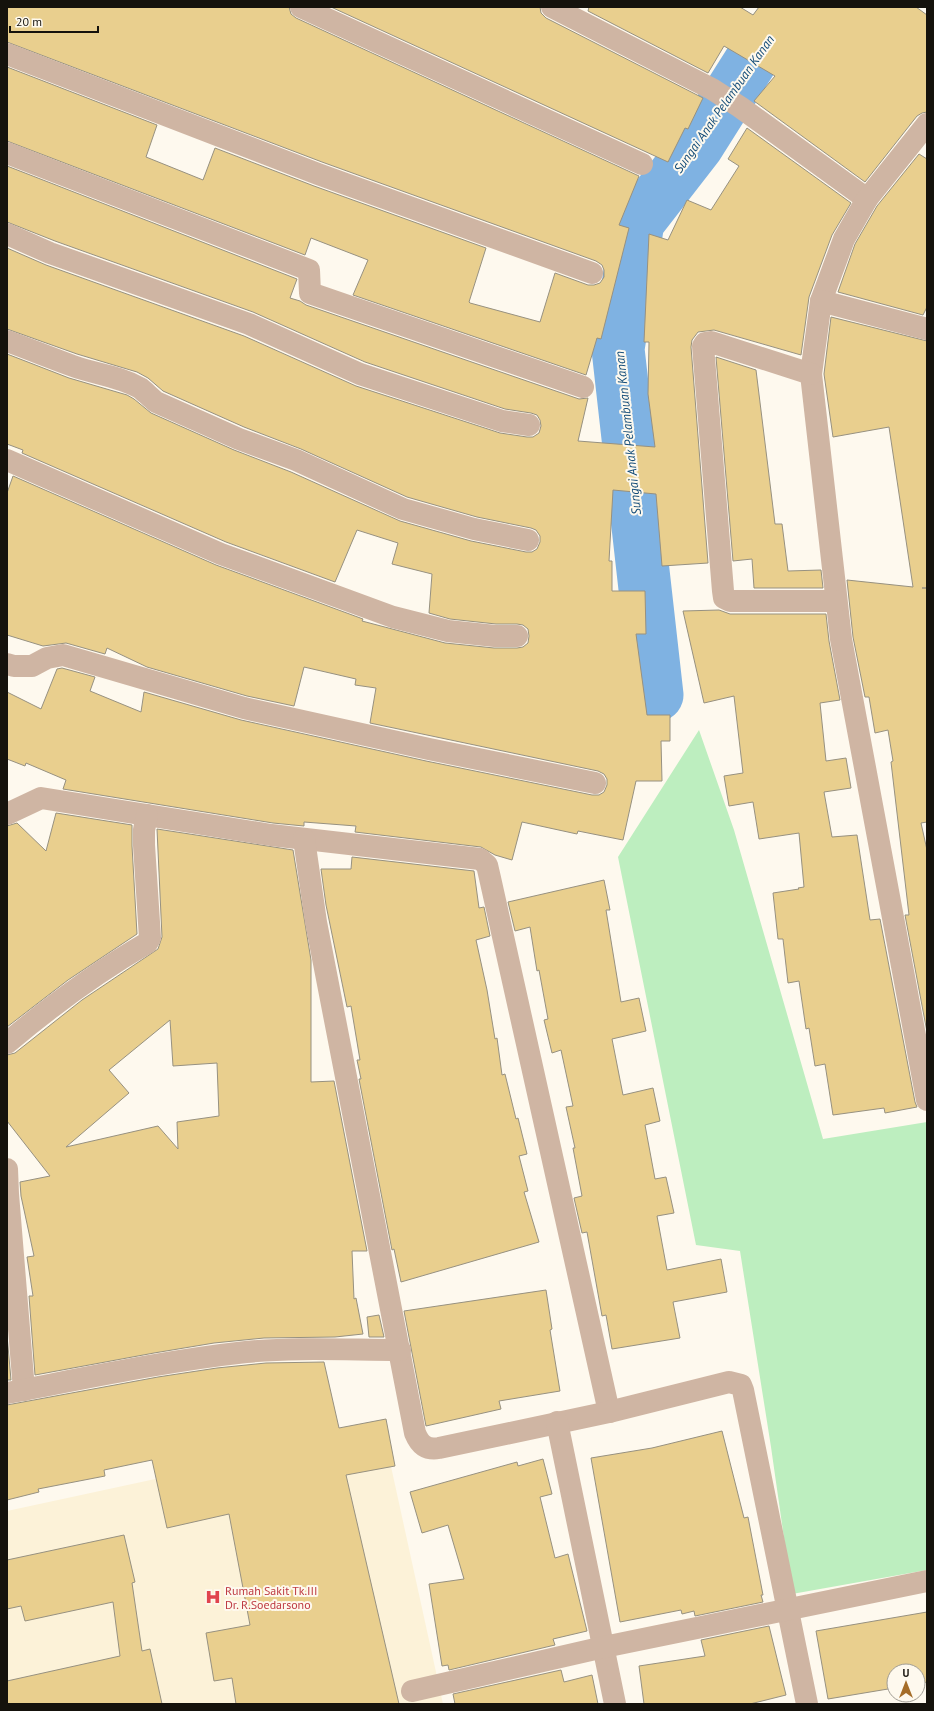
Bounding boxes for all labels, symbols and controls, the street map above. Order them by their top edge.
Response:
scale bar [10,8,98,34]
text: 20 m [16,14,42,29]
water label: Sungai Anak Pelambuan Kanan [670,31,778,176]
water label: Sungai Anak Pelambuan Kanan [611,350,645,516]
place label: Rumah Sakit Tk.III Dr. R.Soedarsono [225,1583,318,1612]
hospital icon: Rumah Sakit Tk.III Dr. R.Soedarsono [204,1588,222,1606]
north arrow [886,1663,926,1703]
text: U [903,1666,910,1680]

